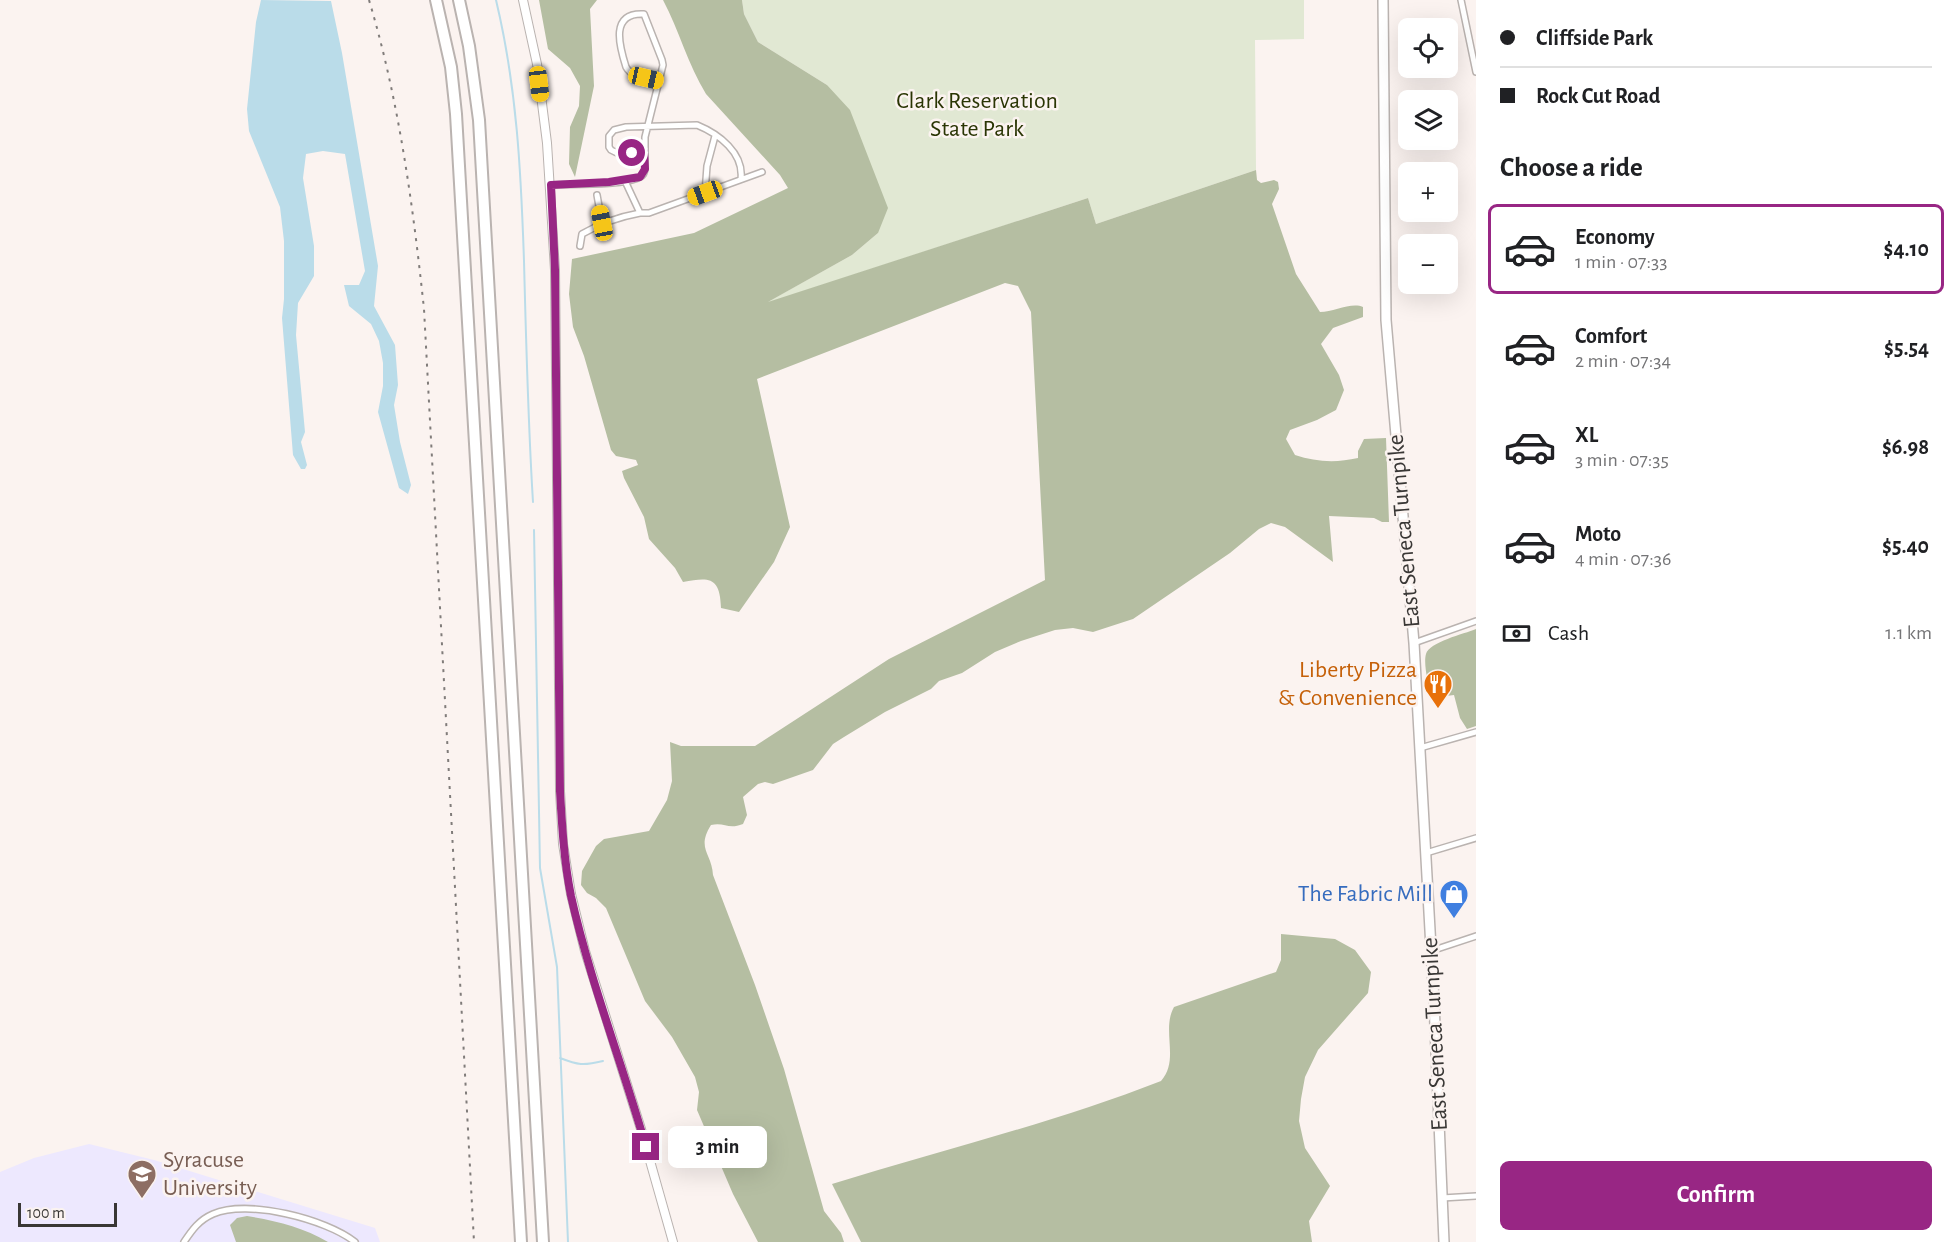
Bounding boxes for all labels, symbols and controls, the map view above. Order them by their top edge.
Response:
map controls [1398,18,1458,294]
button: locate [1398,18,1458,78]
text: Cliffside Park [1536,27,1653,49]
car [528,65,550,103]
car [626,65,666,91]
text: Rock Cut Road [1536,85,1660,107]
park label: Clark Reservation State Park [896,89,1058,141]
button: layers [1398,90,1458,150]
route start [618,139,645,166]
text: Choose a ride [1500,154,1643,181]
button: + [1398,162,1458,222]
car [685,178,725,208]
car [590,204,614,242]
icon: car [1503,222,1557,276]
text: Economy [1575,226,1655,248]
button: − [1398,234,1458,294]
text: $4.10 [1884,238,1929,260]
text: 1 min · 07:33 [1575,252,1667,272]
icon: car [1503,321,1557,375]
text: Comfort [1575,325,1647,347]
text: $5.54 [1884,337,1929,359]
text: 2 min · 07:34 [1575,351,1671,371]
icon: car [1503,420,1557,474]
text: XL [1575,424,1598,446]
street label: East Seneca Turnpike [1384,433,1424,629]
text: $6.98 [1882,436,1929,458]
text: 3 min · 07:35 [1575,450,1669,470]
icon: car [1503,519,1557,573]
text: Moto [1575,523,1621,545]
text: $5.40 [1882,535,1929,557]
text: 4 min · 07:36 [1575,549,1671,569]
icon: cash [1500,617,1533,650]
text: Cash [1548,622,1589,644]
text: 1.1 km [1885,623,1932,643]
place label: Liberty Pizza & Convenience [1278,658,1417,710]
restaurant icon: Liberty Pizza & Convenience [1422,668,1454,710]
shop icon: The Fabric Mill [1438,878,1470,920]
place label: The Fabric Mill [1298,882,1433,906]
street label: East Seneca Turnpike [1418,937,1452,1131]
callout: 3 min [667,1126,766,1168]
route end [632,1133,659,1160]
text: 3 min [696,1137,739,1157]
place label: Syracuse University [163,1148,257,1200]
school or university icon: Syracuse University [126,1158,158,1200]
button: Confirm [1500,1161,1932,1230]
scale bar [18,1200,117,1228]
text: 100 m [27,1205,65,1221]

